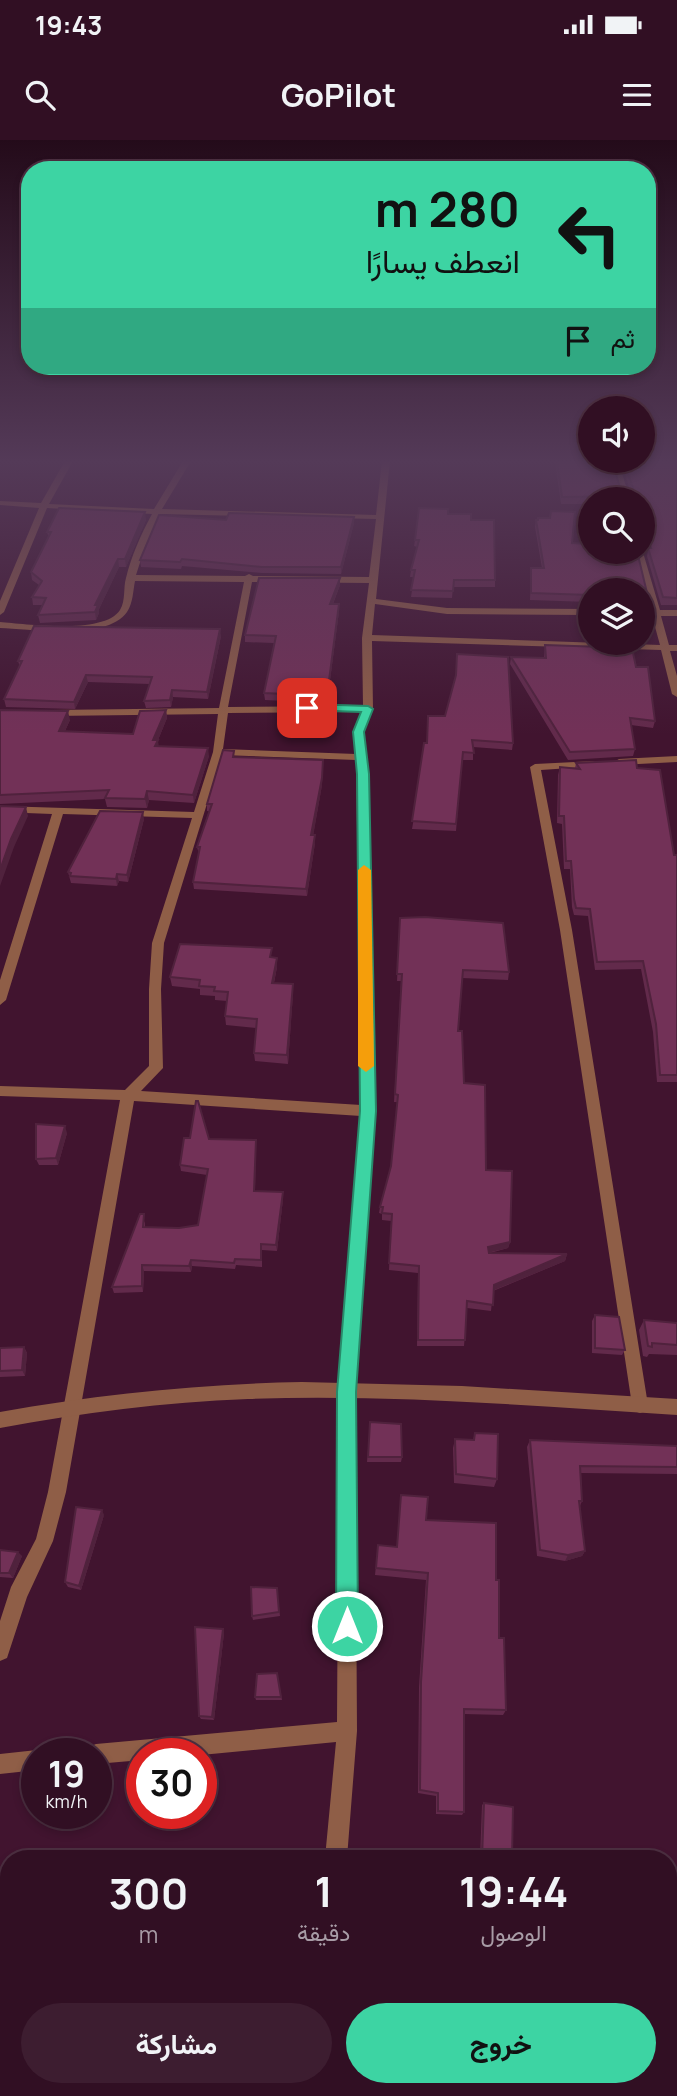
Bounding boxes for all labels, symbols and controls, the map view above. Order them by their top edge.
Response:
text: 19:43 [35,7,102,43]
text: GoPilot [281,73,396,117]
icon: search [21,76,59,114]
icon: menu [618,76,656,114]
text: 280 m [375,175,520,242]
icon: left [544,189,635,280]
text: انعطف يسارًا [366,239,520,283]
text: ثم [611,320,635,356]
icon: arrive [559,322,597,360]
map controls [578,396,655,655]
button: sound [578,396,655,473]
button: search [578,487,655,564]
button: layers [578,578,655,655]
pin [277,678,337,738]
icon: arrive [288,689,326,727]
position arrow [310,1589,384,1663]
speed limit sign: 30 [126,1738,217,1829]
text: 19 [48,1750,85,1798]
text: km/h [46,1789,87,1813]
text: 1 [314,1862,333,1920]
text: 19:44 [459,1862,568,1920]
text: 300 [109,1864,188,1922]
text: دقيقة [297,1916,350,1948]
text: الوصول [480,1916,547,1948]
text: m [139,1918,158,1950]
button: مشاركة [21,2003,332,2083]
button: خروج [346,2003,656,2083]

